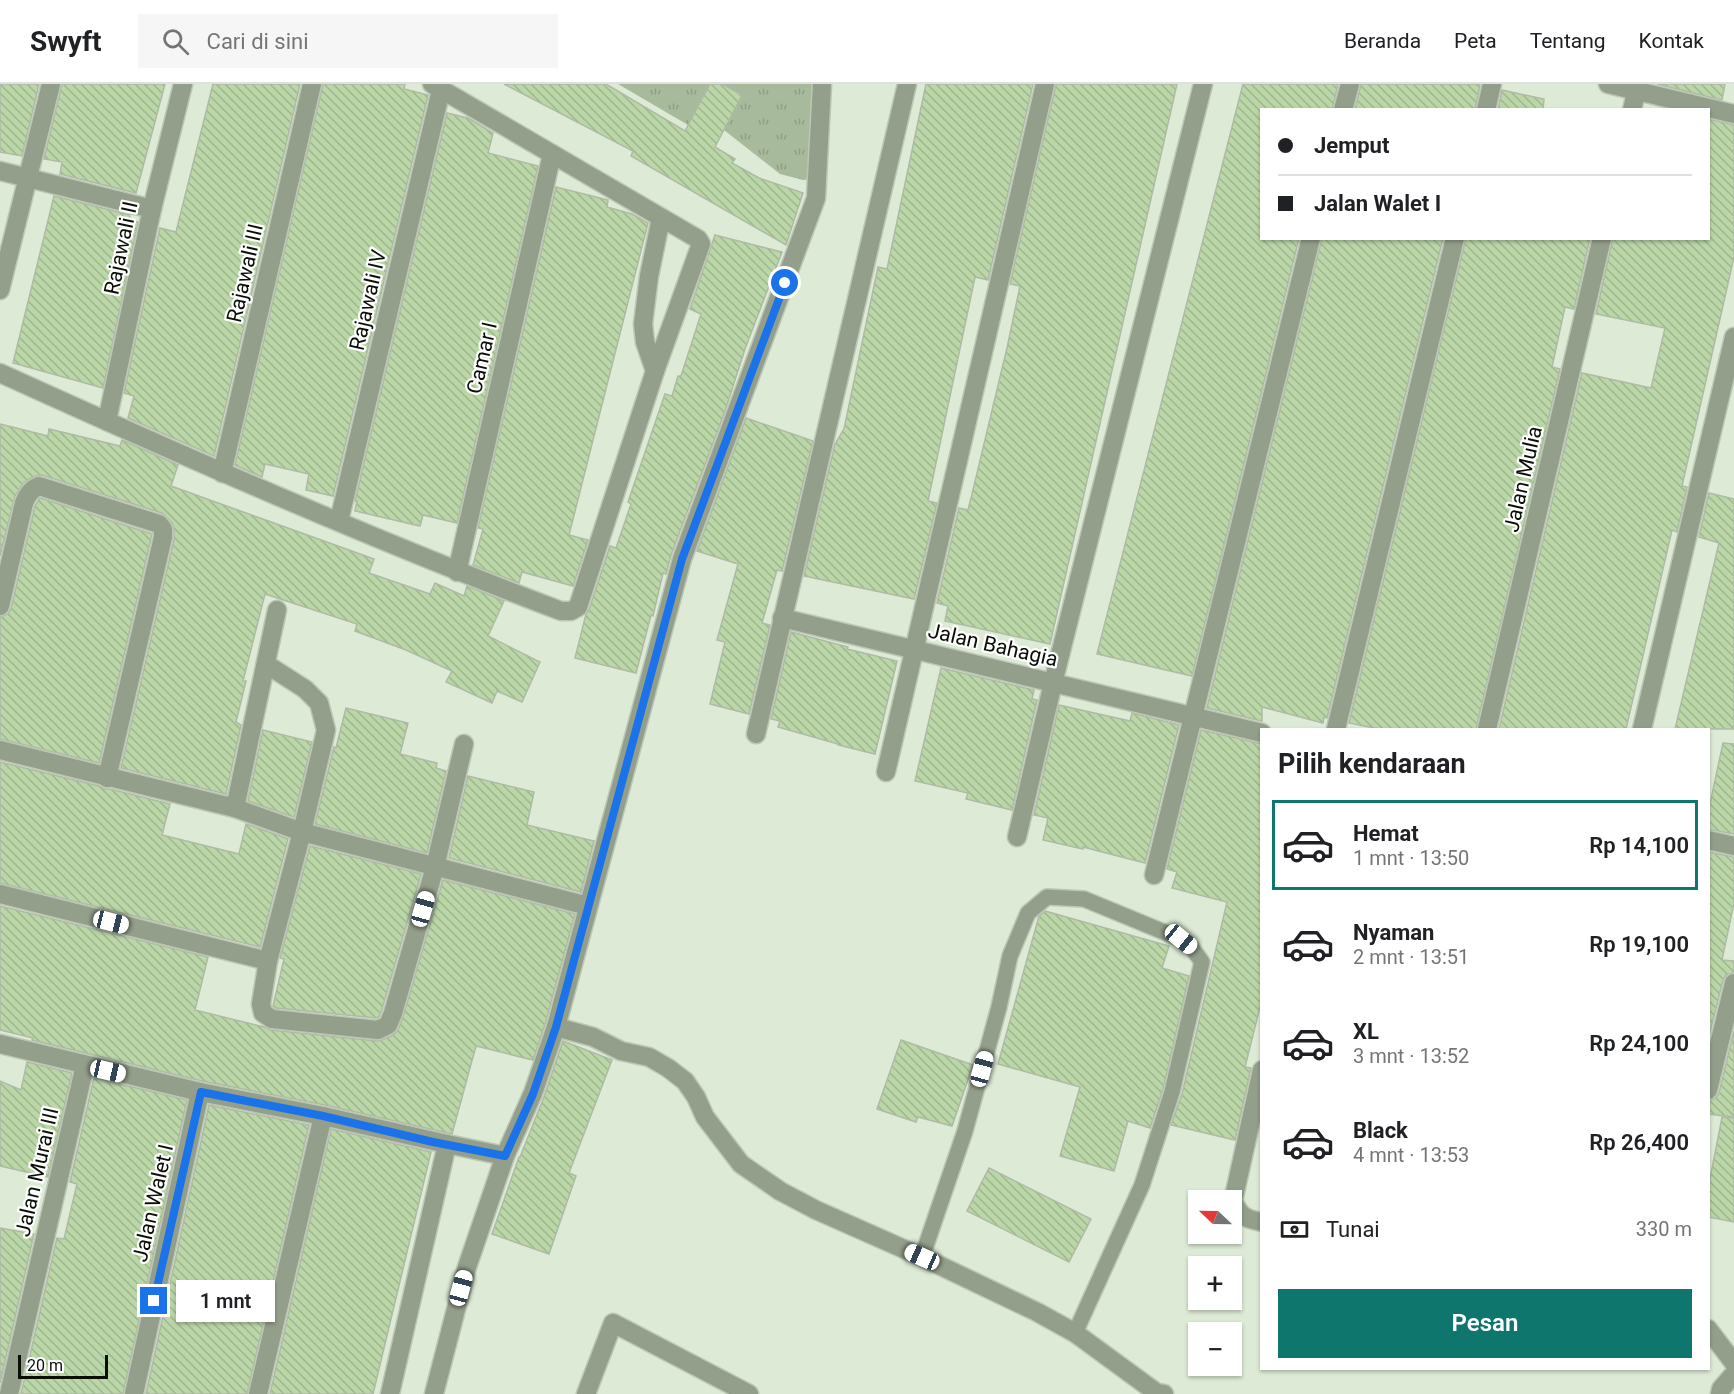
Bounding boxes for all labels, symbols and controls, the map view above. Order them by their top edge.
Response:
search box [138,14,558,68]
text: Swyft [30,25,102,58]
icon: search [159,25,192,58]
text: Cari di sini [207,29,309,54]
text: Beranda [1344,29,1421,53]
text: Peta [1454,29,1497,53]
text: Tentang [1530,29,1606,53]
text: Kontak [1639,29,1704,53]
text: Jemput [1314,133,1389,158]
text: Jalan Walet I [1314,191,1441,216]
street label: Rajawali II [99,199,143,297]
street label: Rajawali III [222,221,268,325]
street label: Rajawali IV [345,247,391,353]
route start [771,269,798,296]
street label: Camar I [462,320,502,396]
street label: Jalan Mulia [1499,424,1547,534]
street label: Jalan Bahagia [926,618,1060,672]
text: Pilih kendaraan [1278,748,1466,780]
icon: car [1281,818,1335,872]
text: Hemat [1353,821,1419,846]
text: Rp 14,100 [1589,833,1689,858]
text: 1 mnt · 13:50 [1353,846,1469,870]
car [409,889,437,929]
car [91,909,131,935]
icon: car [1281,917,1335,971]
text: Nyaman [1353,920,1434,945]
car [1161,921,1201,957]
text: Rp 19,100 [1589,932,1689,957]
text: 2 mnt · 13:51 [1353,945,1469,969]
icon: car [1281,1016,1335,1070]
text: XL [1353,1019,1379,1044]
text: Rp 24,100 [1589,1031,1689,1056]
text: 3 mnt · 13:52 [1353,1044,1469,1068]
car [969,1049,995,1089]
car [88,1058,128,1084]
street label: Jalan Murai III [10,1105,64,1239]
icon: car [1281,1115,1335,1169]
text: Black [1353,1118,1408,1143]
text: Rp 26,400 [1589,1130,1689,1155]
street label: Jalan Walet I [128,1142,178,1264]
text: 4 mnt · 13:53 [1353,1143,1469,1167]
north arrow [1188,1190,1242,1244]
map controls [1188,1190,1242,1376]
icon: cash [1278,1213,1311,1246]
text: Tunai [1326,1217,1380,1242]
text: 330 m [1636,1217,1692,1241]
car [902,1241,942,1273]
button: + [1188,1256,1242,1310]
car [448,1268,474,1308]
callout: 1 mnt [175,1280,274,1322]
route end [140,1287,167,1314]
text: 1 mnt [200,1289,251,1313]
button: Pesan [1278,1289,1692,1358]
button: − [1188,1322,1242,1376]
scale bar [18,1352,108,1380]
text: 20 m [27,1356,63,1375]

